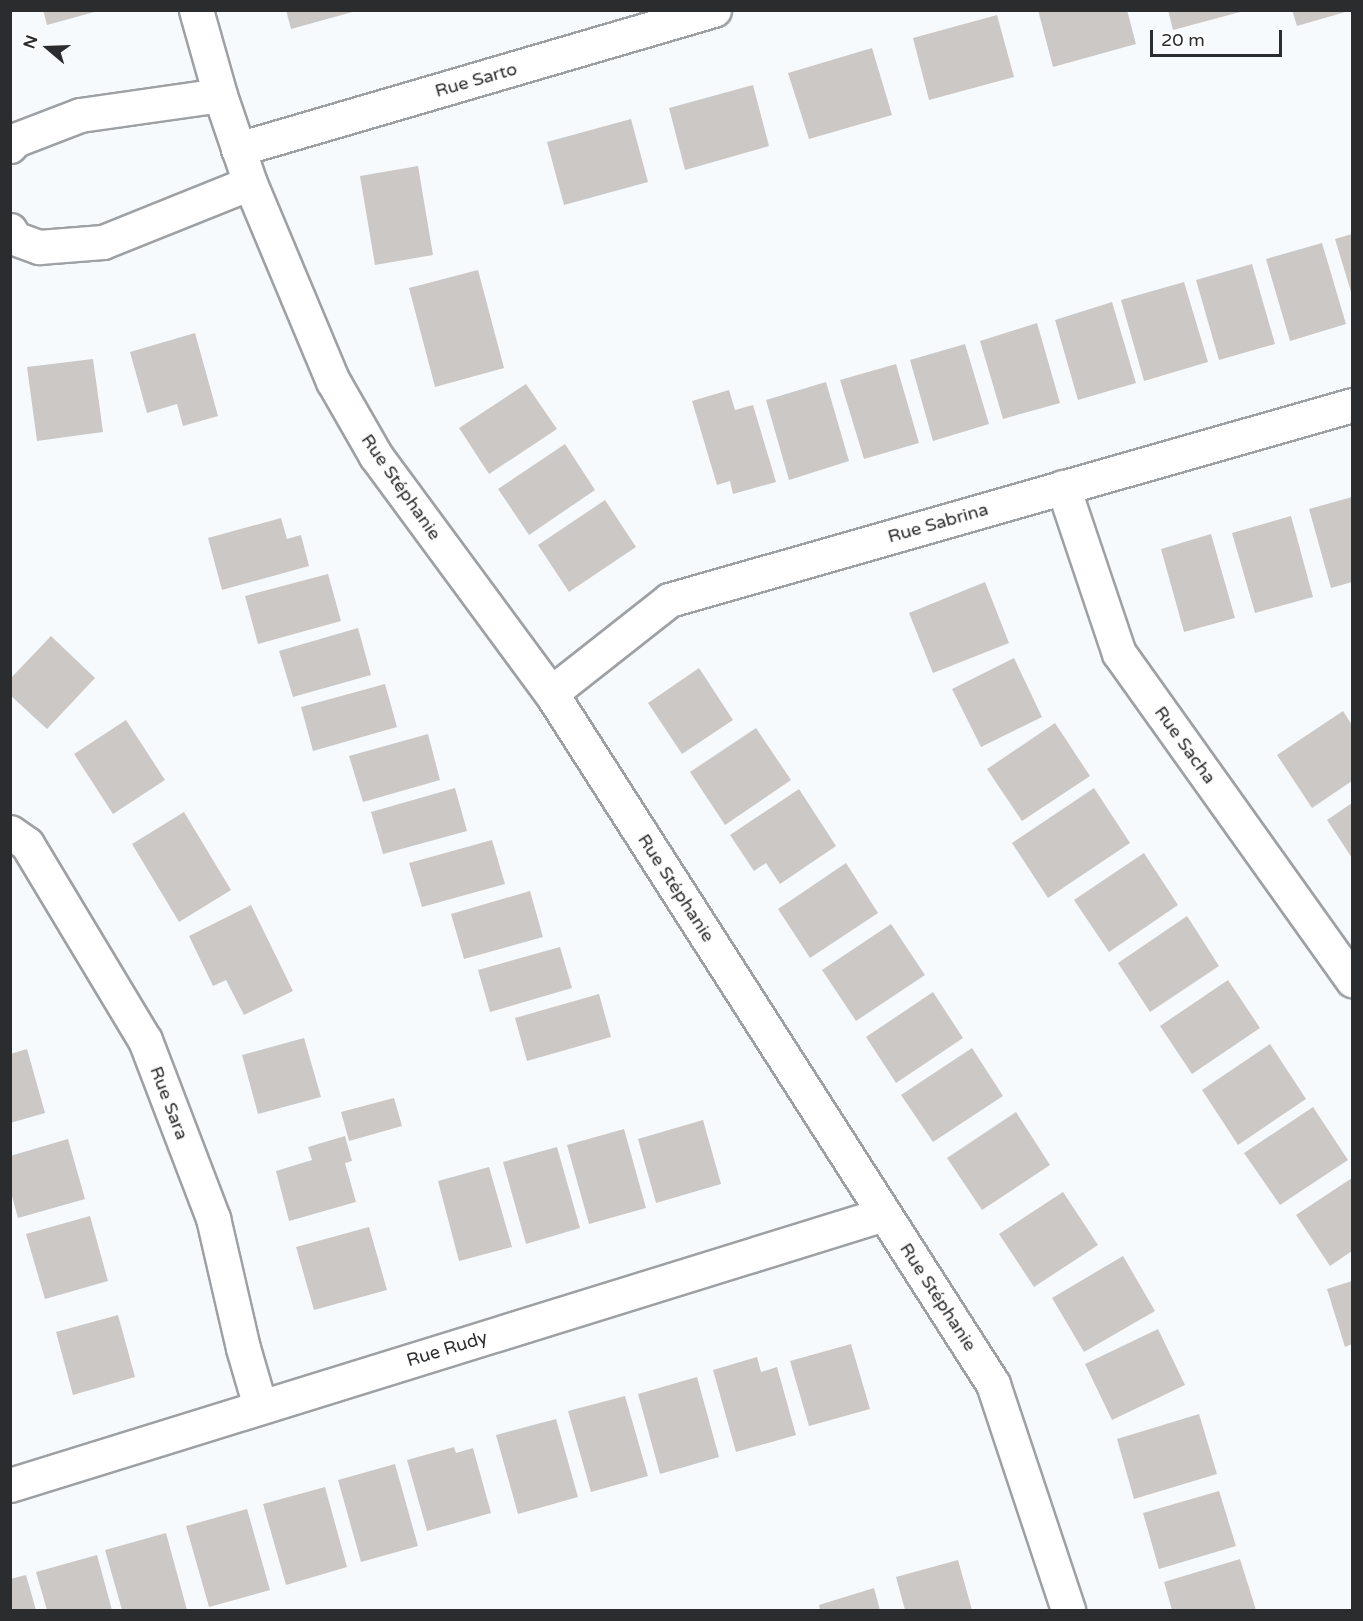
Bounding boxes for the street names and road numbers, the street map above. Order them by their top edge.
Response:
street label: Rue Sarto [432,58,520,102]
street label: Rue Stéphanie [356,430,446,544]
street label: Rue Sabrina [885,498,991,548]
street label: Rue Sacha [1150,702,1220,788]
street label: Rue Stéphanie [633,830,719,946]
street label: Rue Sara [145,1063,193,1143]
street label: Rue Stéphanie [895,1239,981,1355]
street label: Rue Rudy [404,1326,490,1372]

